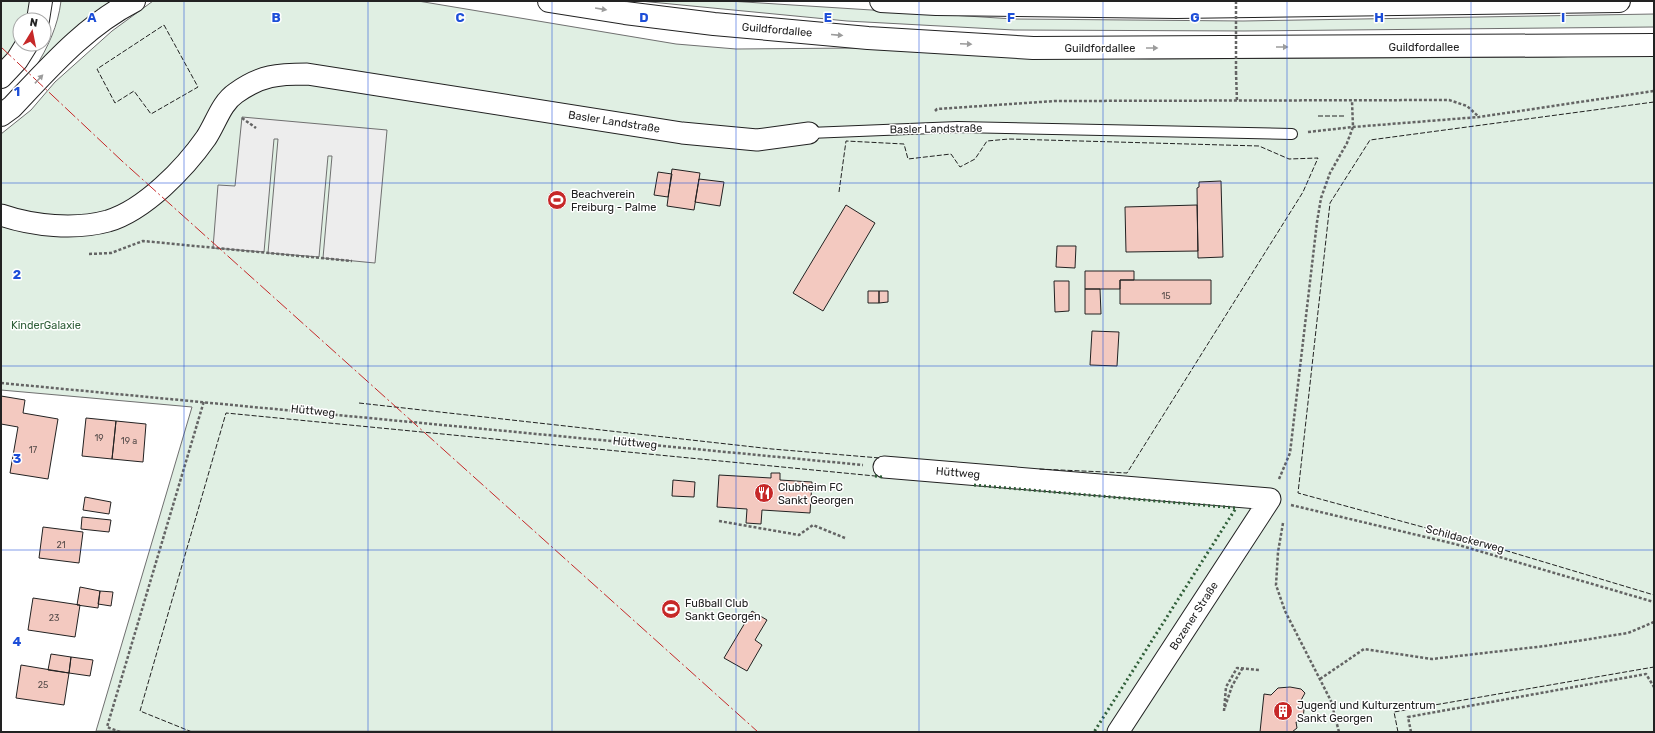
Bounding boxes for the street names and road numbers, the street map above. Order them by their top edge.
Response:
street label: Guildfordallee [741,20,813,40]
street label: Guildfordallee [1389,41,1459,54]
street label: Guildfordallee [1065,42,1135,55]
street label: Basler Landstraße [567,108,661,136]
street label: Basler Landstraße [890,122,982,136]
street label: Hüttweg [290,402,336,420]
street label: Hüttweg [612,434,658,452]
street label: Hüttweg [935,465,981,481]
street label: Schildackerweg [1424,522,1506,556]
street label: Bozener Straße [1167,579,1221,653]

